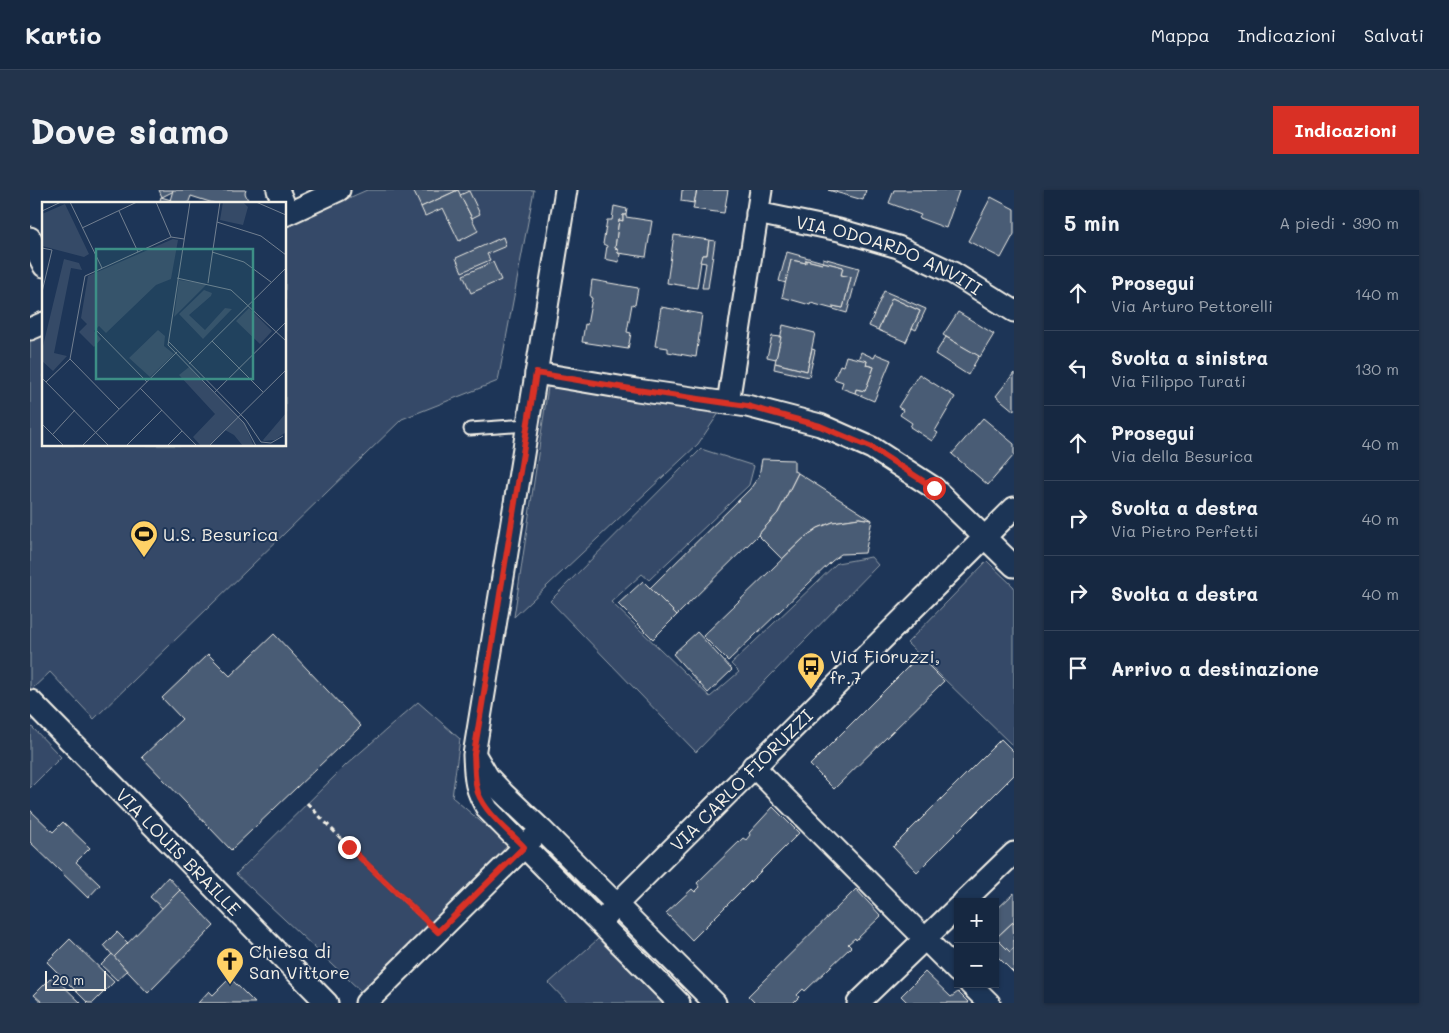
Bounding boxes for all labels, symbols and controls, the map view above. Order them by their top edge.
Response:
text: Kartio [25,19,101,50]
text: Mappa [1151,23,1210,47]
text: Indicazioni [1238,23,1336,47]
text: Salvati [1364,23,1424,47]
button: Indicazioni [1273,106,1419,154]
text: Dove siamo [30,107,229,153]
inset map [42,202,286,446]
street label: VIA ODOARDO ANVITI [794,209,987,300]
text: 5 min [1064,209,1120,236]
text: A piedi · 390 m [1279,212,1399,233]
text: Prosegui [1111,270,1195,295]
icon: ahead [1064,279,1092,307]
text: 140 m [1355,283,1399,304]
text: Via Arturo Pettorelli [1111,295,1273,316]
text: Svolta a sinistra [1111,345,1268,370]
icon: left [1064,354,1092,382]
text: 130 m [1355,358,1399,379]
text: Via Filippo Turati [1111,370,1246,391]
text: Prosegui [1111,420,1195,445]
icon: ahead [1064,429,1092,457]
text: 40 m [1362,433,1399,454]
text: Via della Besurica [1111,445,1253,466]
route start [923,477,946,500]
text: Svolta a destra [1111,495,1258,520]
icon: right [1064,504,1092,532]
text: 40 m [1362,508,1399,529]
sports icon: U.S. Besurica [129,519,159,558]
text: Via Pietro Perfetti [1111,520,1258,541]
place label: U.S. Besurica [163,522,279,546]
icon: right [1064,579,1092,607]
text: Svolta a destra [1111,581,1258,606]
text: 40 m [1362,583,1399,604]
place label: Via Fioruzzi, fr.7 [830,644,940,689]
bus stop icon: Via Fioruzzi, fr.7 [796,651,826,690]
icon: arrive [1064,654,1092,682]
text: Arrivo a destinazione [1111,656,1319,681]
street label: VIA CARLO FIORUZZI [665,704,818,856]
street label: VIA LOUIS BRAILLE [111,783,247,921]
route end [338,836,361,859]
map controls [954,898,999,988]
button: + [954,898,999,943]
place label: Chiesa di San Vittore [249,939,350,984]
button: − [954,943,999,988]
church icon: Chiesa di San Vittore [215,946,245,985]
scale bar [45,968,106,991]
text: 20 m [52,970,84,989]

